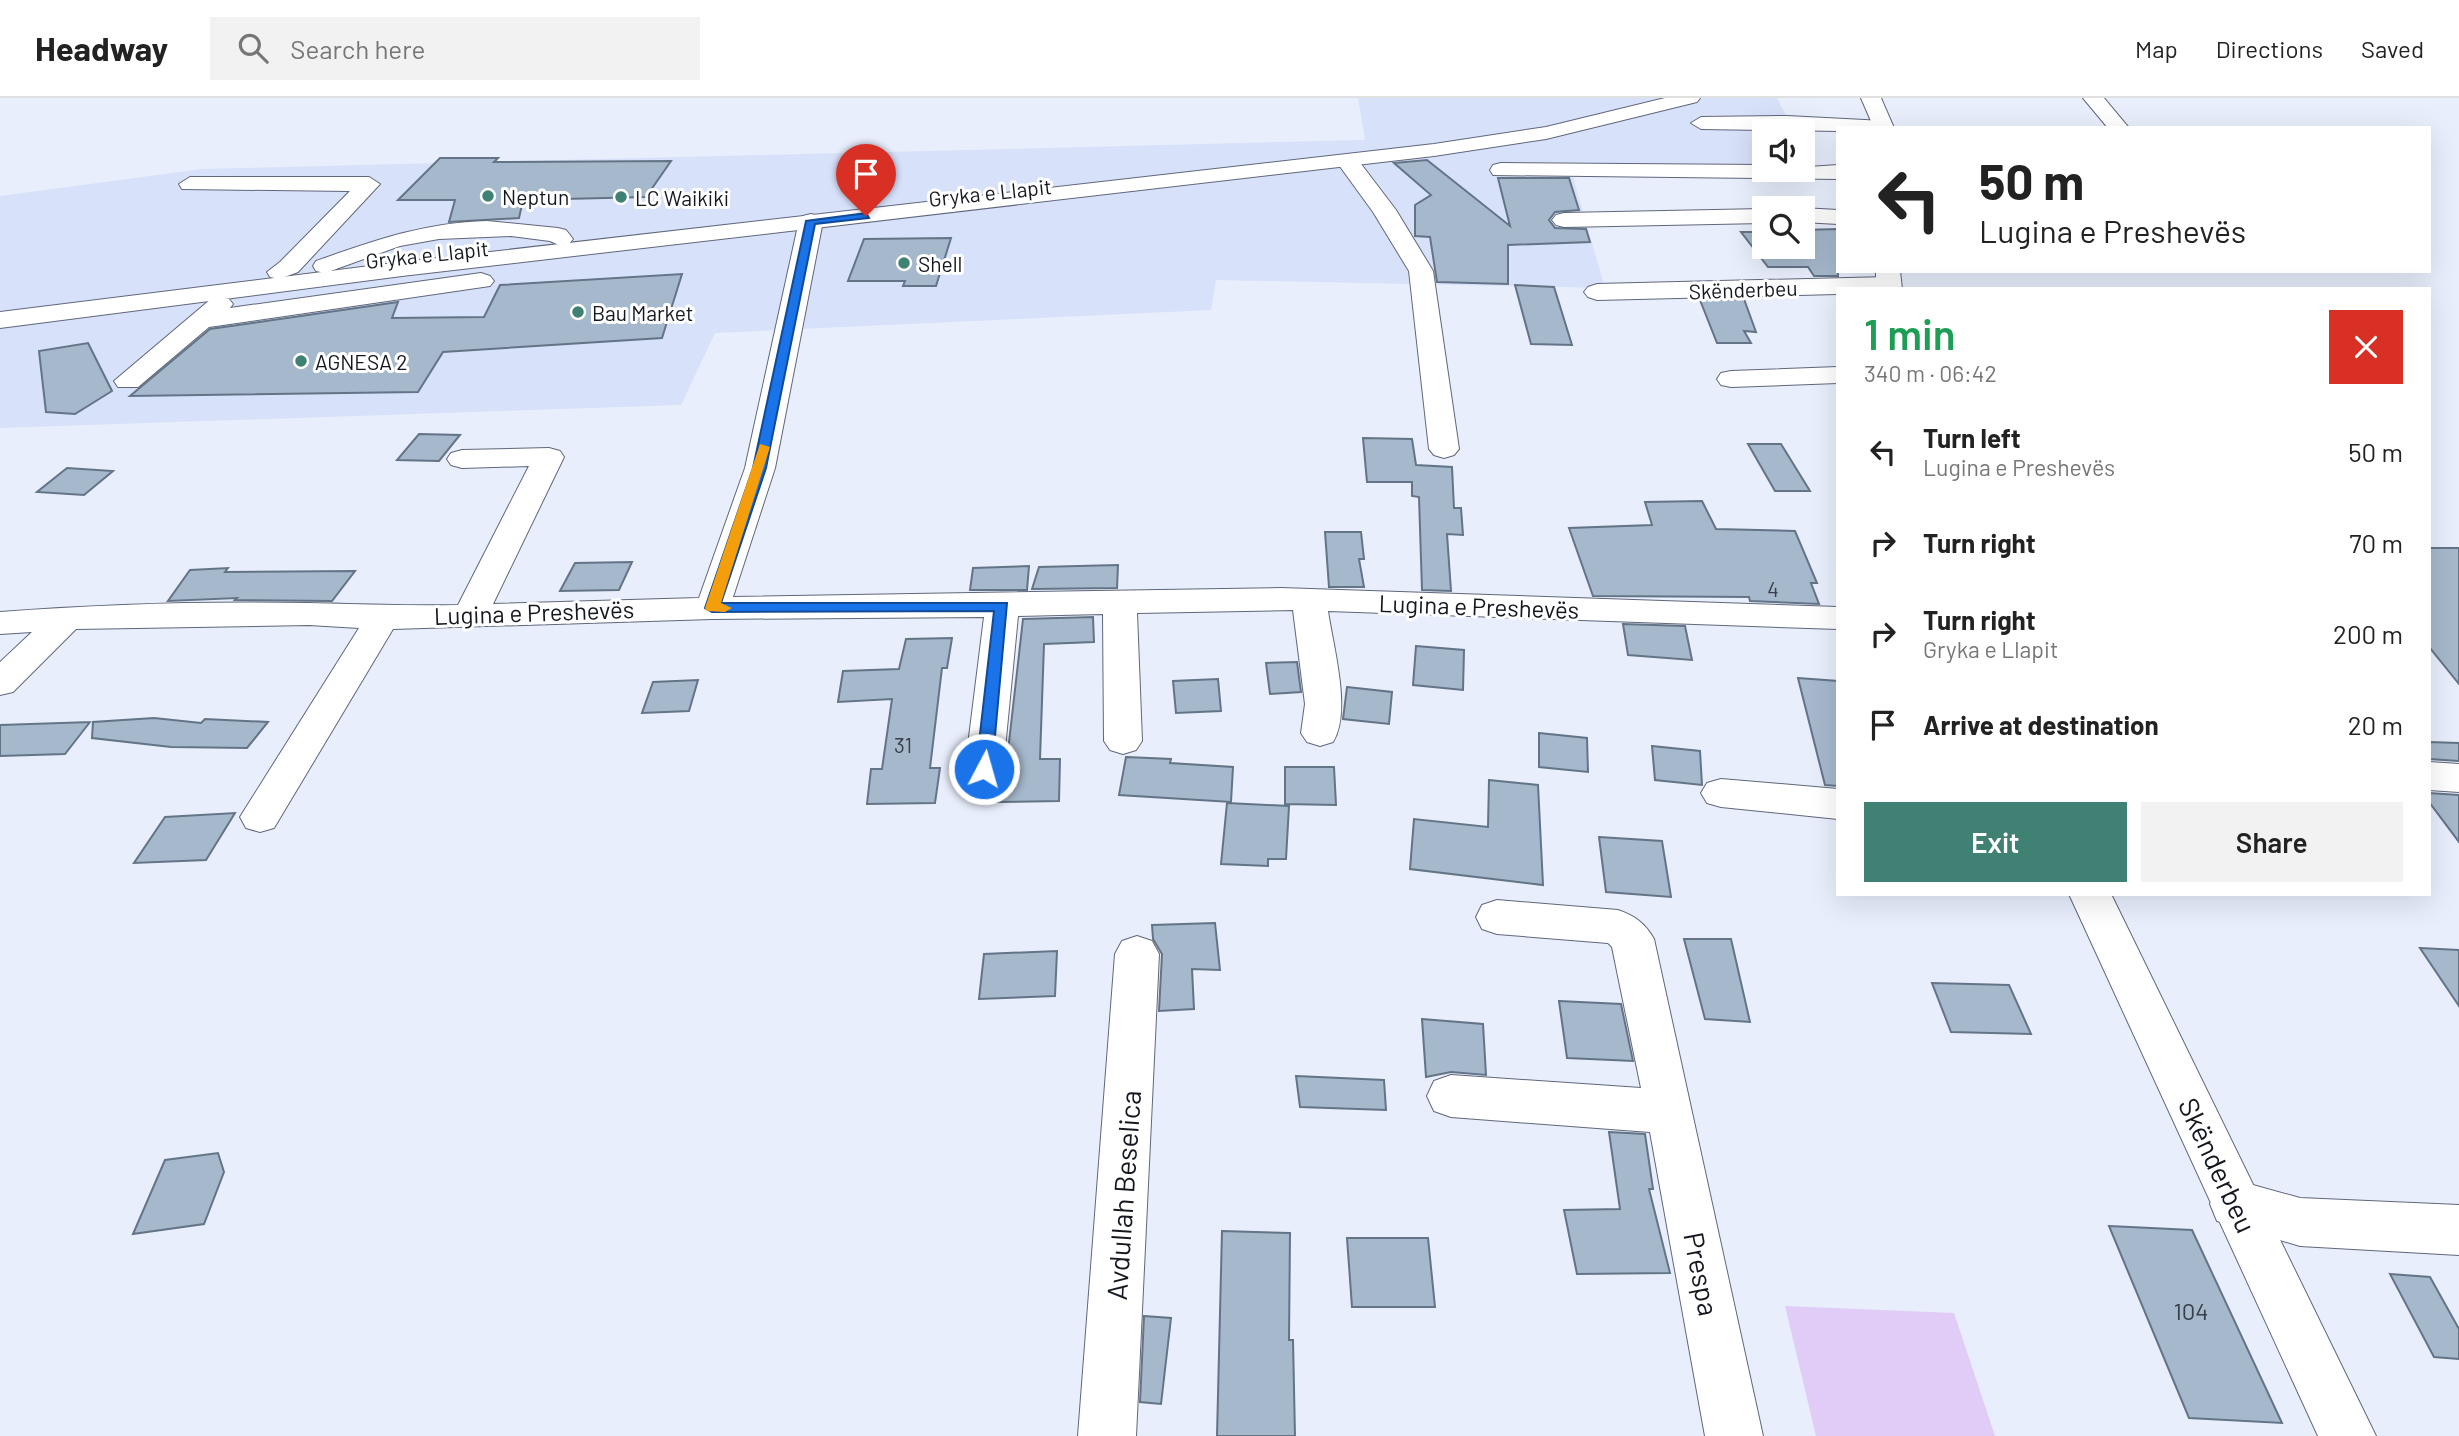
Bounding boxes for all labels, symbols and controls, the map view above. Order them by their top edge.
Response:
search box [210,17,700,80]
text: Headway [35,28,168,68]
icon: search [234,29,272,67]
text: Search here [290,33,425,64]
text: Map [2135,34,2178,63]
text: Directions [2216,34,2323,63]
text: Saved [2361,34,2424,63]
map controls [1752,119,1815,259]
button: sound [1752,119,1815,182]
pin [836,144,896,216]
text: 50 m [1979,151,2084,210]
icon: left [1864,154,1955,245]
icon: arrive [847,155,885,193]
street label: Gryka e Llapit [927,173,1053,211]
place label: Neptun [502,184,569,209]
place label: LC Waikiki [635,185,729,210]
marker: Neptun [480,188,496,204]
marker: LC Waikiki [613,189,629,205]
button: search [1752,196,1815,259]
text: Lugina e Preshevës [1979,211,2246,249]
street label: Gryka e Llapit [364,235,490,273]
place label: Shell [918,251,962,276]
marker: Shell [896,255,912,271]
street label: Skënderbeu [1688,275,1798,303]
place label: Bau Market [592,300,693,325]
marker: Bau Market [570,304,586,320]
text: 1 min [1864,308,1956,358]
button: close [2329,310,2403,384]
place label: AGNESA 2 [315,349,407,374]
marker: AGNESA 2 [293,353,309,369]
text: 340 m · 06:42 [1864,359,1997,387]
text: Turn left [1923,422,2021,453]
icon: left [1864,433,1902,471]
text: 50 m [2348,436,2403,467]
text: Lugina e Preshevës [1923,453,2115,481]
icon: right [1864,524,1902,562]
text: Turn right [1923,527,2036,558]
text: 70 m [2349,527,2403,558]
house number: 4 [1767,576,1779,601]
street label: Lugina e Preshevës [1378,588,1580,624]
street label: Lugina e Preshevës [433,594,635,630]
text: Turn right [1923,604,2036,635]
icon: right [1864,615,1902,653]
text: 200 m [2333,618,2403,649]
text: Gryka e Llapit [1923,635,2058,663]
icon: arrive [1864,706,1902,744]
text: Arrive at destination [1923,709,2159,740]
text: 20 m [2348,709,2403,740]
house number: 31 [894,732,912,757]
position arrow [947,732,1021,806]
button: Exit [1864,802,2127,882]
button: Share [2141,802,2403,882]
street label: Avdullah Beselica [1099,1089,1147,1301]
street label: Skënderbeu [2172,1092,2264,1238]
street label: Prespa [1677,1229,1727,1319]
house number: 104 [2173,1296,2209,1325]

